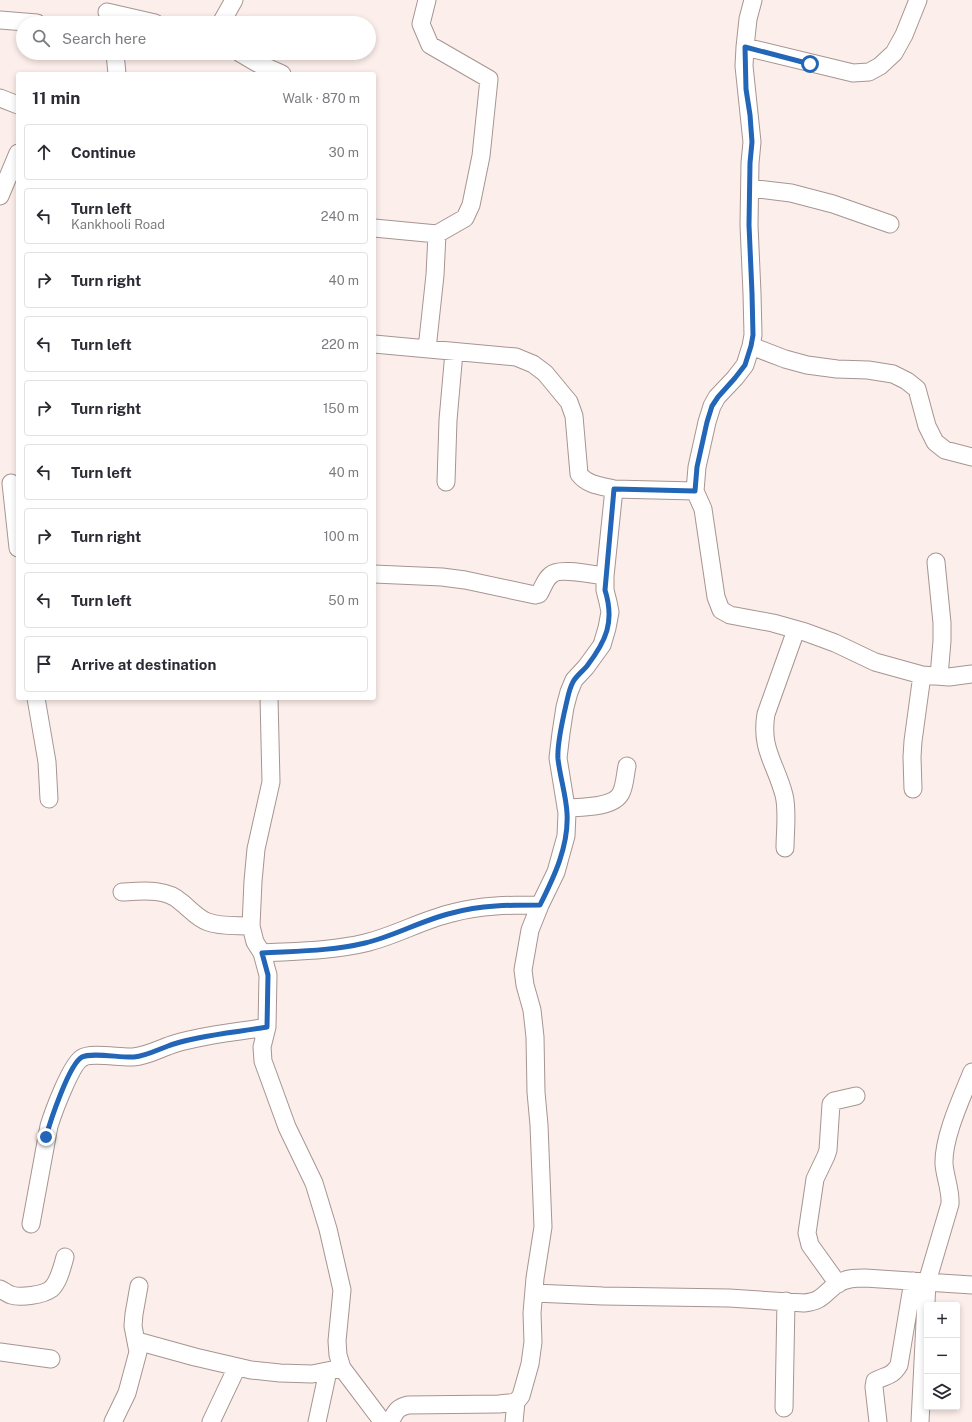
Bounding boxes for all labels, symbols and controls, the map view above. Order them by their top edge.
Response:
search box [16,16,376,60]
icon: search [30,27,52,49]
text: Search here [62,30,146,47]
route start [801,55,819,73]
text: 11 min [32,88,80,108]
text: Walk · 870 m [283,91,360,106]
icon: ahead [33,141,55,163]
text: Continue [71,144,136,161]
text: 30 m [329,145,359,160]
text: Turn left [71,200,132,217]
icon: left [33,205,55,227]
text: 240 m [321,209,359,224]
text: Kankhooli Road [71,217,165,232]
icon: right [33,269,55,291]
text: Turn right [71,272,141,289]
text: 40 m [328,273,359,288]
icon: left [33,333,55,355]
text: Turn left [71,336,132,353]
text: 220 m [321,337,359,352]
icon: right [33,397,55,419]
text: Turn right [71,400,141,417]
text: 150 m [323,401,359,416]
icon: left [33,461,55,483]
text: Turn left [71,464,132,481]
text: 40 m [328,465,359,480]
icon: right [33,525,55,547]
text: Turn right [71,528,141,545]
text: 100 m [323,529,359,544]
icon: left [33,589,55,611]
text: Turn left [71,592,132,609]
text: 50 m [328,593,359,608]
icon: arrive [33,653,55,675]
text: Arrive at destination [71,656,216,673]
route end [37,1128,55,1146]
map controls [924,1302,960,1410]
button: + [924,1302,960,1338]
button: − [924,1338,960,1374]
button: layers [924,1374,960,1410]

